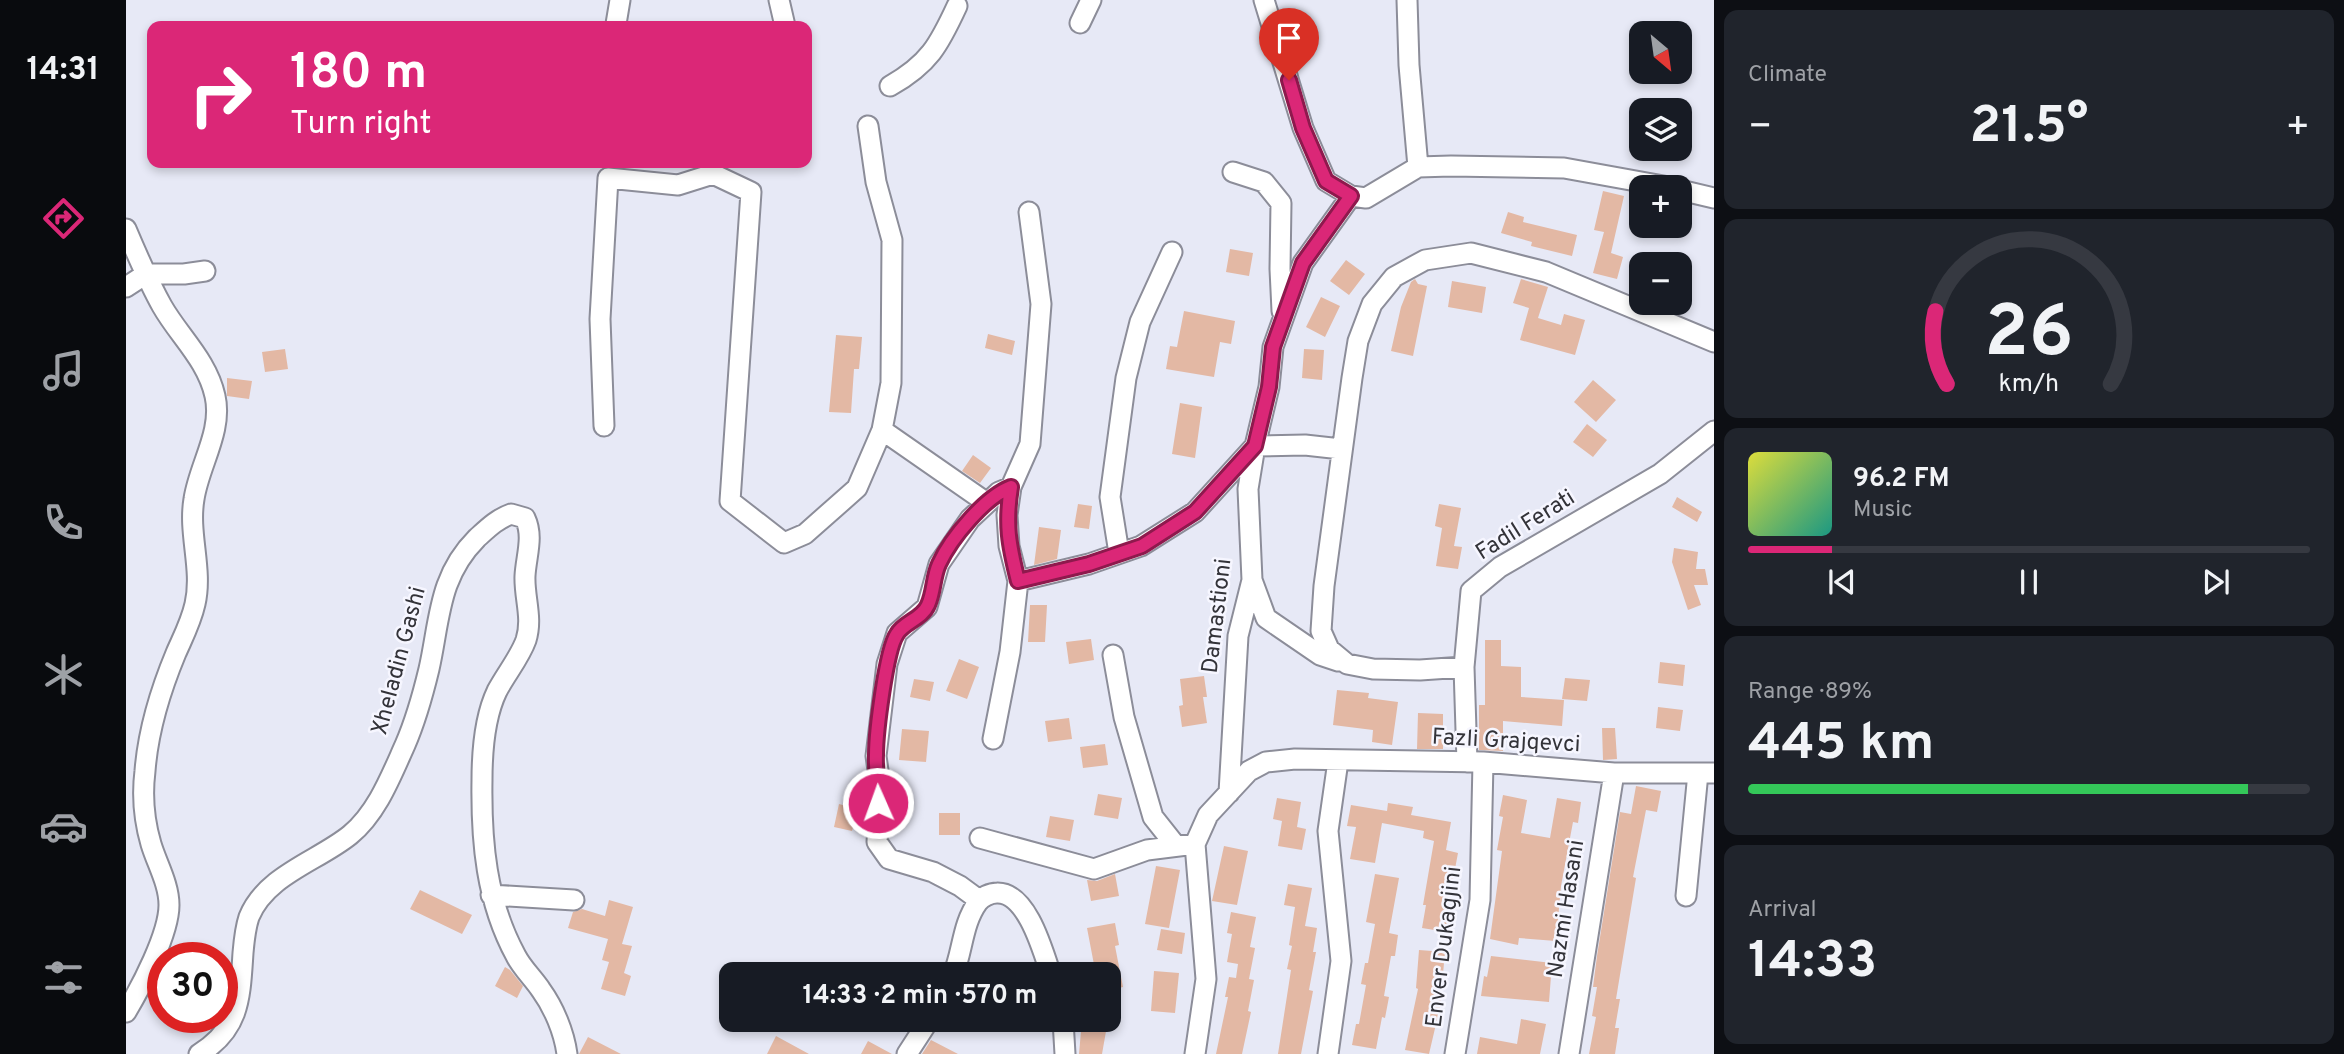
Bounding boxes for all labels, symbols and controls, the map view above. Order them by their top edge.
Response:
pin [1259,8,1319,80]
icon: arrive [1270,19,1308,57]
north arrow [1629,21,1692,84]
map controls [1629,21,1692,315]
text: 180 m [290,44,427,106]
icon: right [175,49,266,140]
text: 14:31 [26,51,100,91]
text: Climate [1748,61,1827,90]
text: 21.5° [1970,95,2088,161]
button: layers [1629,98,1692,161]
text: − [1748,104,1773,153]
text: + [2285,104,2310,153]
text: Turn right [290,105,432,145]
button: + [1629,175,1692,238]
icon: directions [39,194,88,243]
button: − [1629,252,1692,315]
text: 26 [1984,291,2074,383]
icon: music [39,346,88,395]
text: km/h [1999,369,2059,401]
text: 96.2 FM [1853,463,1950,496]
street label: Fadil Ferati [1471,484,1581,568]
text: Music [1853,496,1913,525]
icon: phone [39,498,88,547]
street label: Damastioni [1197,557,1239,675]
icon: previous [1823,563,1861,601]
icon: pause [2010,563,2048,601]
icon: next [2197,563,2235,601]
street label: Xheladin Gashi [366,584,434,738]
icon: climate [39,650,88,699]
text: Range · 89% [1748,678,1872,707]
text: 445 km [1748,712,1934,778]
street label: Fazli Grajqevci [1431,724,1581,760]
position arrow [841,766,915,840]
icon: car [39,802,88,851]
street label: Nazmi Hasani [1542,838,1592,980]
street label: Enver Dukagjini [1421,865,1469,1029]
text: Arrival [1748,896,1817,925]
text: 14:33 [1748,930,1877,996]
speed limit sign: 30 [147,942,238,1033]
icon: filters [39,953,88,1002]
text: 14:33 · 2 min · 570 m [803,980,1037,1013]

